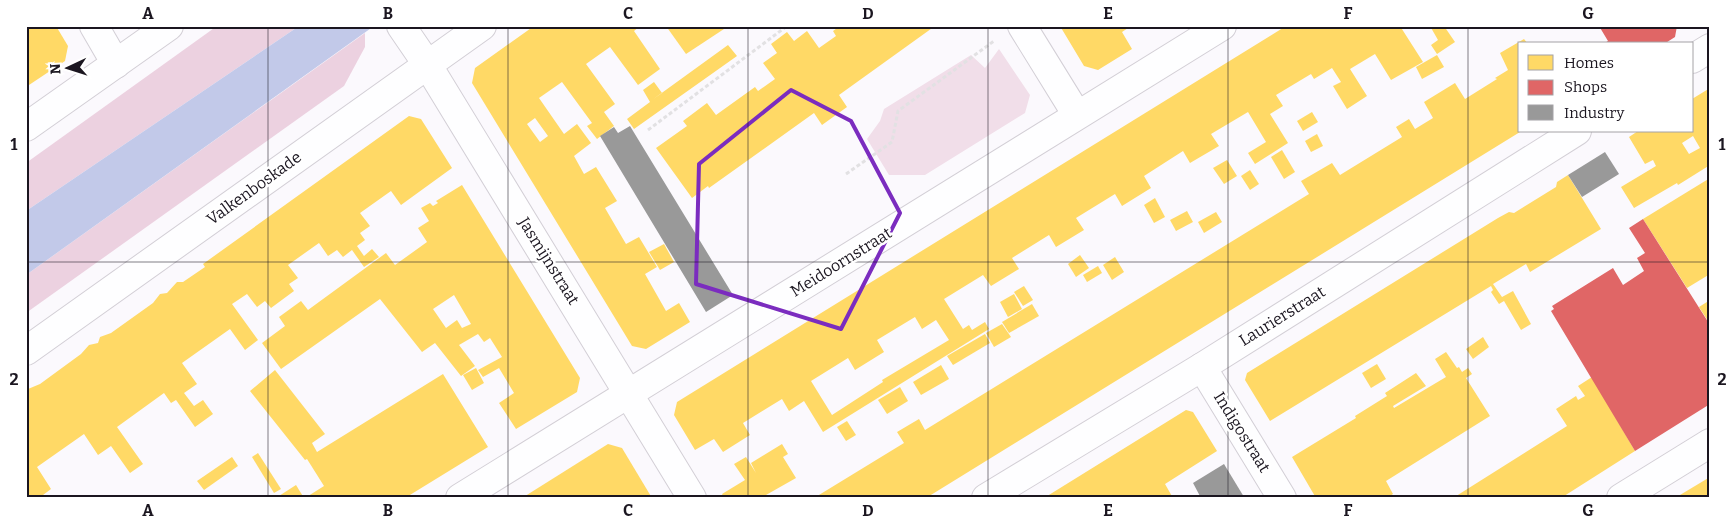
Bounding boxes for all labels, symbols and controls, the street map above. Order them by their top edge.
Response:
text: A [142,4,154,23]
text: B [383,4,393,23]
text: C [623,4,633,23]
text: D [862,4,874,23]
text: E [1103,4,1113,23]
text: F [1344,4,1353,23]
text: G [1582,4,1594,23]
north arrow [42,42,92,92]
legend [1518,42,1694,132]
text: Homes [1564,54,1614,72]
text: N [47,63,64,75]
text: Shops [1564,78,1607,96]
text: Industry [1564,104,1624,122]
text: 1 [11,135,18,154]
text: 1 [1719,135,1726,154]
street label: Valkenboskade [203,147,305,229]
street label: Jasmijnstraat [514,213,583,308]
street label: Meidoornstraat [787,223,895,301]
street label: Laurierstraat [1235,282,1329,350]
text: 2 [9,370,19,389]
text: 2 [1717,370,1727,389]
street label: Indigostraat [1210,388,1274,476]
text: A [142,501,154,520]
text: B [383,501,393,520]
text: C [623,501,633,520]
text: D [862,501,874,520]
text: E [1103,501,1113,520]
text: F [1344,501,1353,520]
text: G [1582,501,1594,520]

